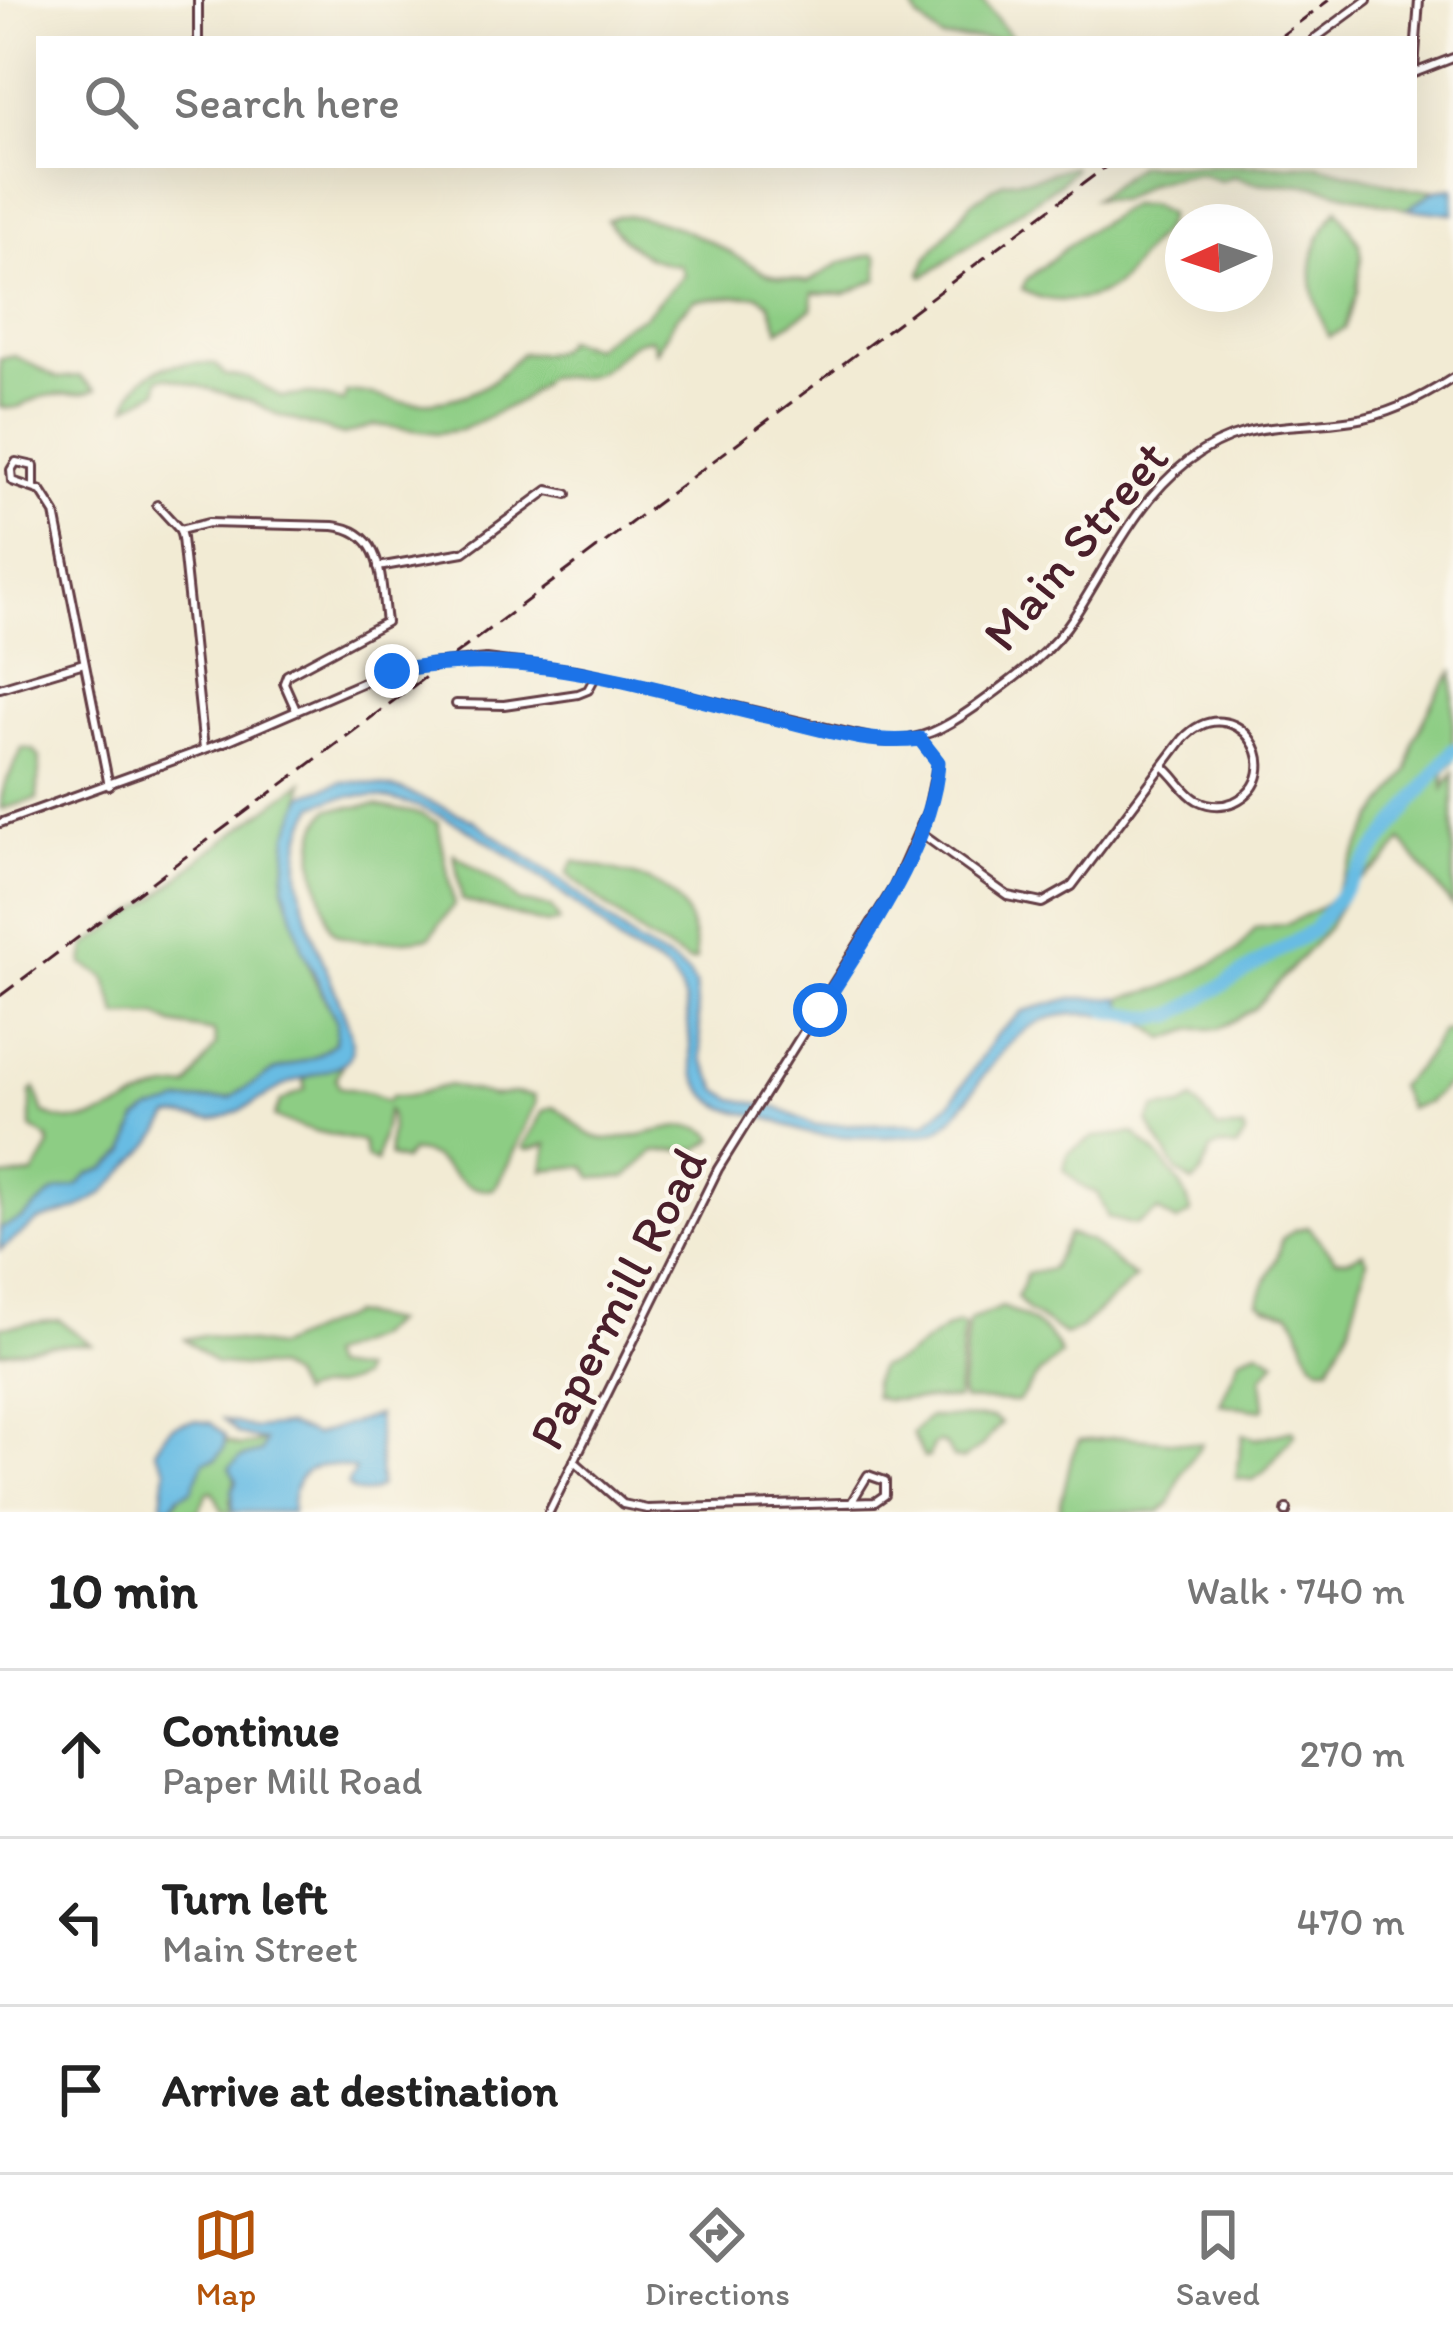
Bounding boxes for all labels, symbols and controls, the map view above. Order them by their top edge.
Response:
search box [36,36,1417,168]
icon: search [78,69,144,135]
text: Search here [174,75,400,129]
north arrow [1165,204,1273,312]
street label: Main Street [970,428,1181,663]
route end [365,644,419,698]
route start [793,983,847,1037]
street label: Papermill Road [515,1137,720,1459]
text: 10 min [48,1560,198,1621]
text: Walk · 740 m [1187,1567,1405,1614]
text: Continue [162,1703,340,1757]
icon: ahead [48,1721,114,1787]
text: 270 m [1300,1730,1405,1777]
text: Paper Mill Road [162,1757,422,1804]
text: Turn left [162,1871,328,1925]
icon: left [48,1889,114,1955]
text: 470 m [1297,1898,1405,1945]
text: Main Street [162,1925,358,1972]
icon: arrive [48,2057,114,2123]
text: Arrive at destination [162,2063,558,2117]
tab: Map [193,2202,259,2313]
tab: Directions [645,2202,790,2313]
tab: Saved [1176,2202,1260,2313]

